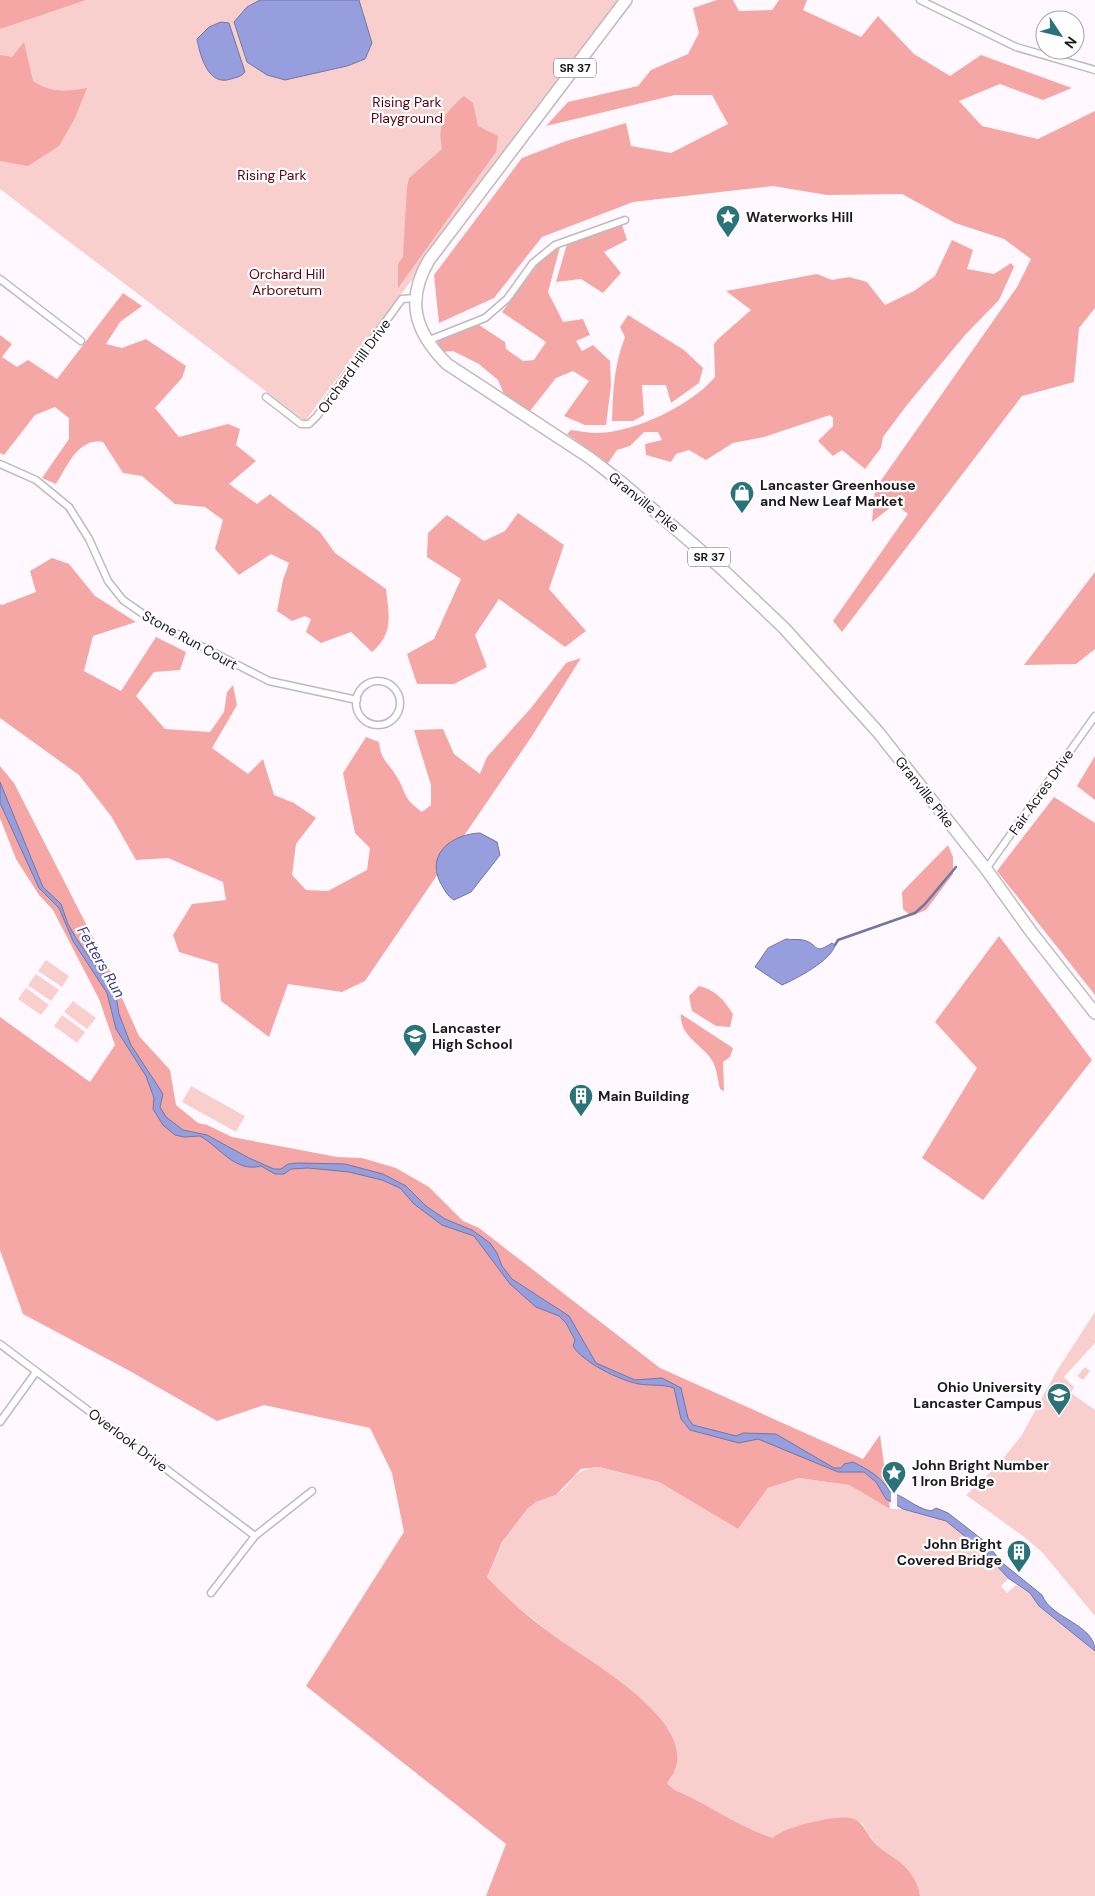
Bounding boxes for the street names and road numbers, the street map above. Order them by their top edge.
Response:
road number: SR 37 [554,58,596,78]
street label: Orchard Hill Drive [314,315,394,417]
street label: Granville Pike [605,468,683,536]
road number: SR 37 [688,548,730,566]
street label: Stone Run Court [139,606,241,674]
street label: Fair Acres Drive [1005,746,1077,838]
street label: Granville Pike [891,753,959,831]
street label: Overlook Drive [85,1404,171,1476]

